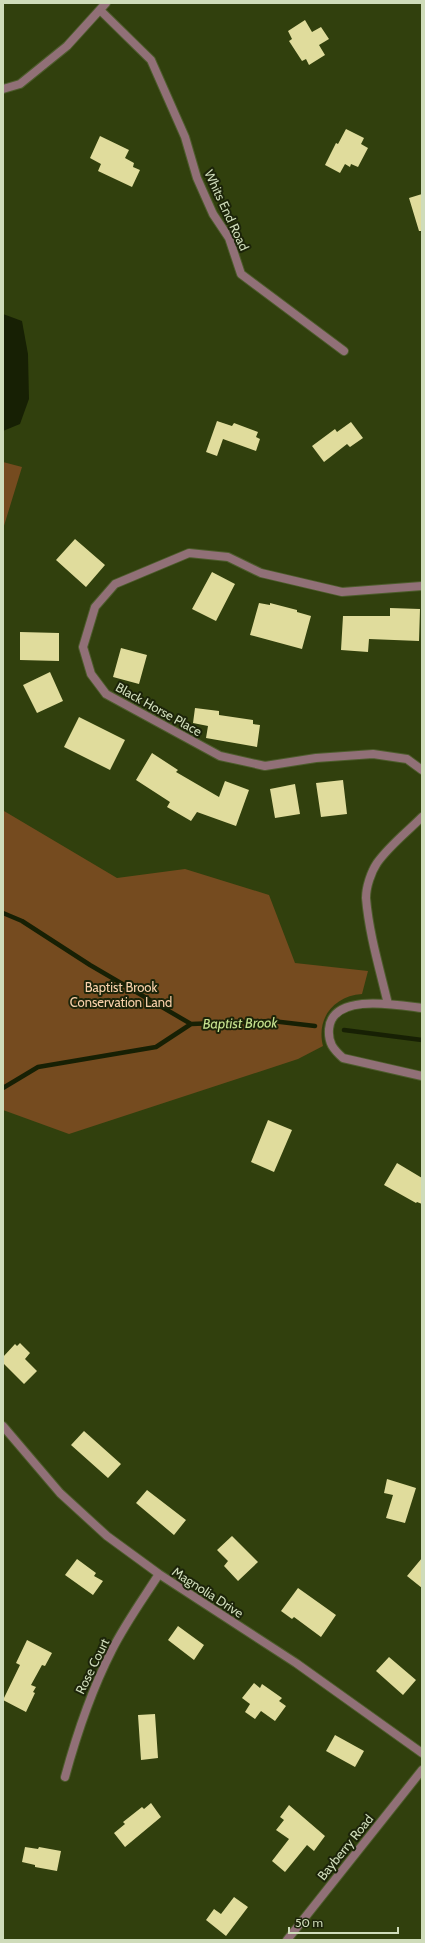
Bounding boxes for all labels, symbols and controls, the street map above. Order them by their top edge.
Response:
street label: Whits End Road [201,167,253,253]
street label: Black Horse Place [113,679,205,739]
park label: Baptist Brook Conservation Land [70,979,172,1010]
water label: Baptist Brook [202,1013,279,1033]
street label: Magnolia Drive [169,1563,247,1621]
street label: Rose Court [72,1635,113,1696]
street label: Bayberry Road [314,1811,376,1883]
scale bar [289,1909,398,1935]
text: 50 m [295,1915,323,1930]

